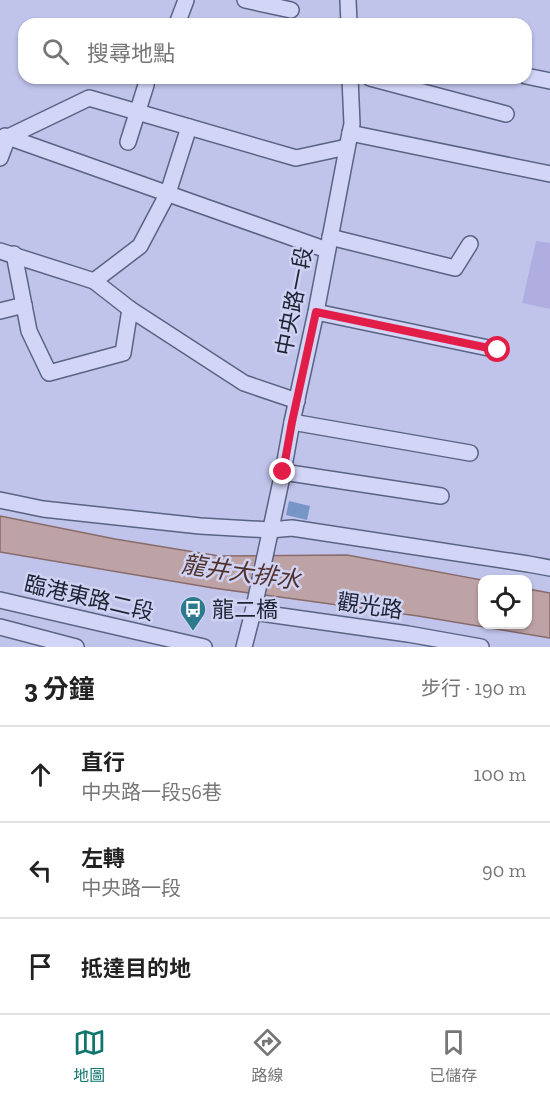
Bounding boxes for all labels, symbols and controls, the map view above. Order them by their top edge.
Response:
search box [18,18,532,84]
icon: search [39,35,72,68]
text: 搜尋地點 [87,40,175,67]
street label: 中央路一段 [270,244,318,358]
route start [484,336,510,362]
route end [269,458,295,484]
water label: 龍井大排水 [180,549,303,595]
street label: 臨港東路二段 [22,570,156,626]
map controls [478,575,532,629]
button: locate [478,575,532,629]
street label: 觀光路 [335,588,405,624]
bus stop icon: 龍二橋 [178,594,208,632]
place label: 龍二橋 [212,596,278,623]
text: 3 分鐘 [24,673,95,705]
text: 步行 · 190 m [421,676,526,700]
text: 直行 [81,749,125,776]
icon: ahead [24,758,57,791]
text: 100 m [473,762,526,786]
text: 中央路一段56巷 [81,780,222,804]
text: 左轉 [81,845,125,872]
icon: left [24,854,57,887]
text: 90 m [482,858,526,882]
text: 中央路一段 [81,876,181,900]
icon: arrive [24,950,57,983]
text: 抵達目的地 [81,955,191,982]
tab: 地圖 [73,1026,106,1086]
tab: 路線 [251,1026,284,1086]
tab: 已儲存 [429,1026,477,1086]

